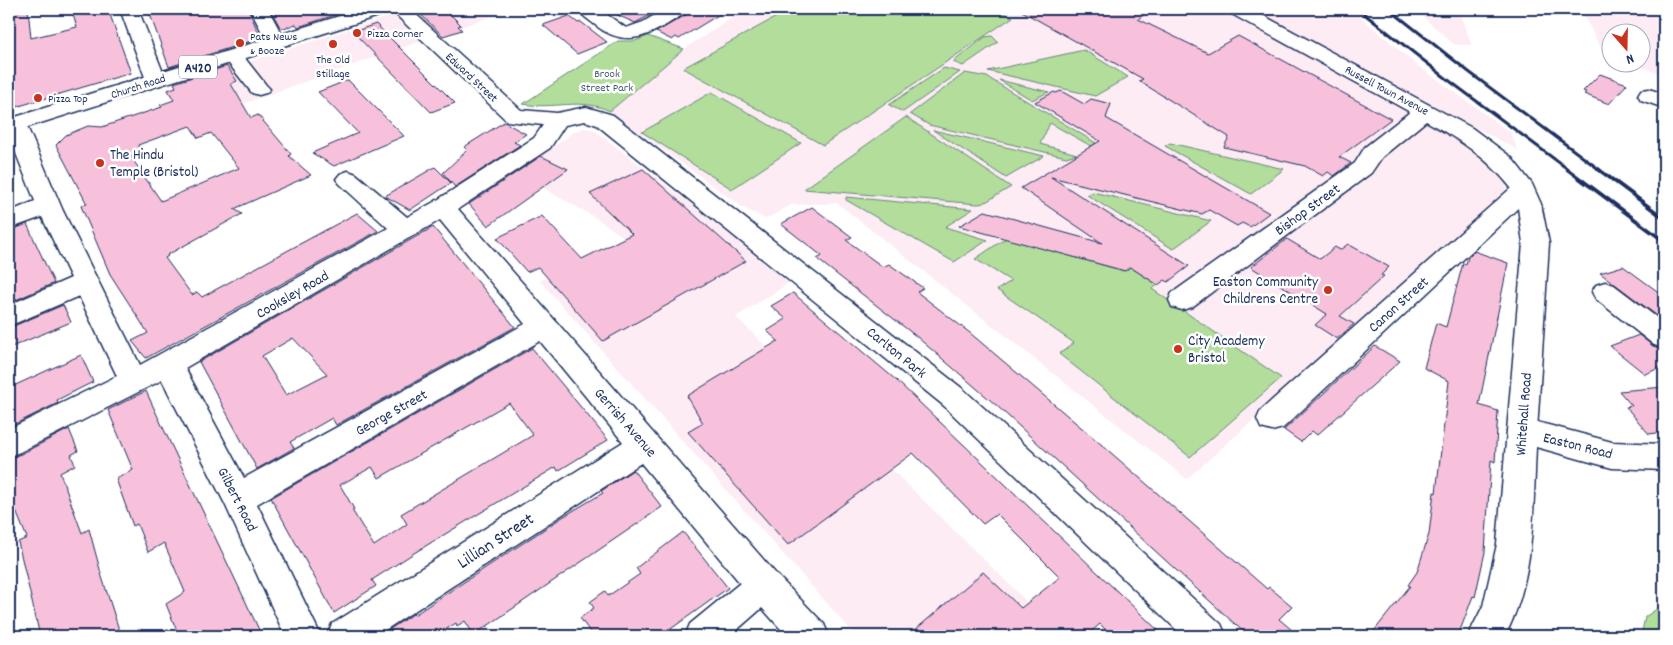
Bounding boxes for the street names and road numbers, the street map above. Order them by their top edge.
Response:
street label: Edward Street [441,49,501,107]
road number: A420 [179,56,217,78]
street label: Russell Town Avenue [1341,62,1431,121]
street label: Church Road [109,71,168,104]
street label: Bishop Street [1271,179,1346,242]
street label: Cooksley Road [252,266,334,326]
street label: Canon Street [1364,272,1435,339]
street label: Carlton Park [861,322,931,385]
street label: Whitehall Road [1511,372,1539,456]
street label: Gerrish Avenue [588,384,661,463]
street label: George Street [352,385,432,443]
street label: Easton Road [1541,428,1615,466]
street label: Gilbert Road [211,464,262,536]
street label: Lillian Street [453,508,540,576]

